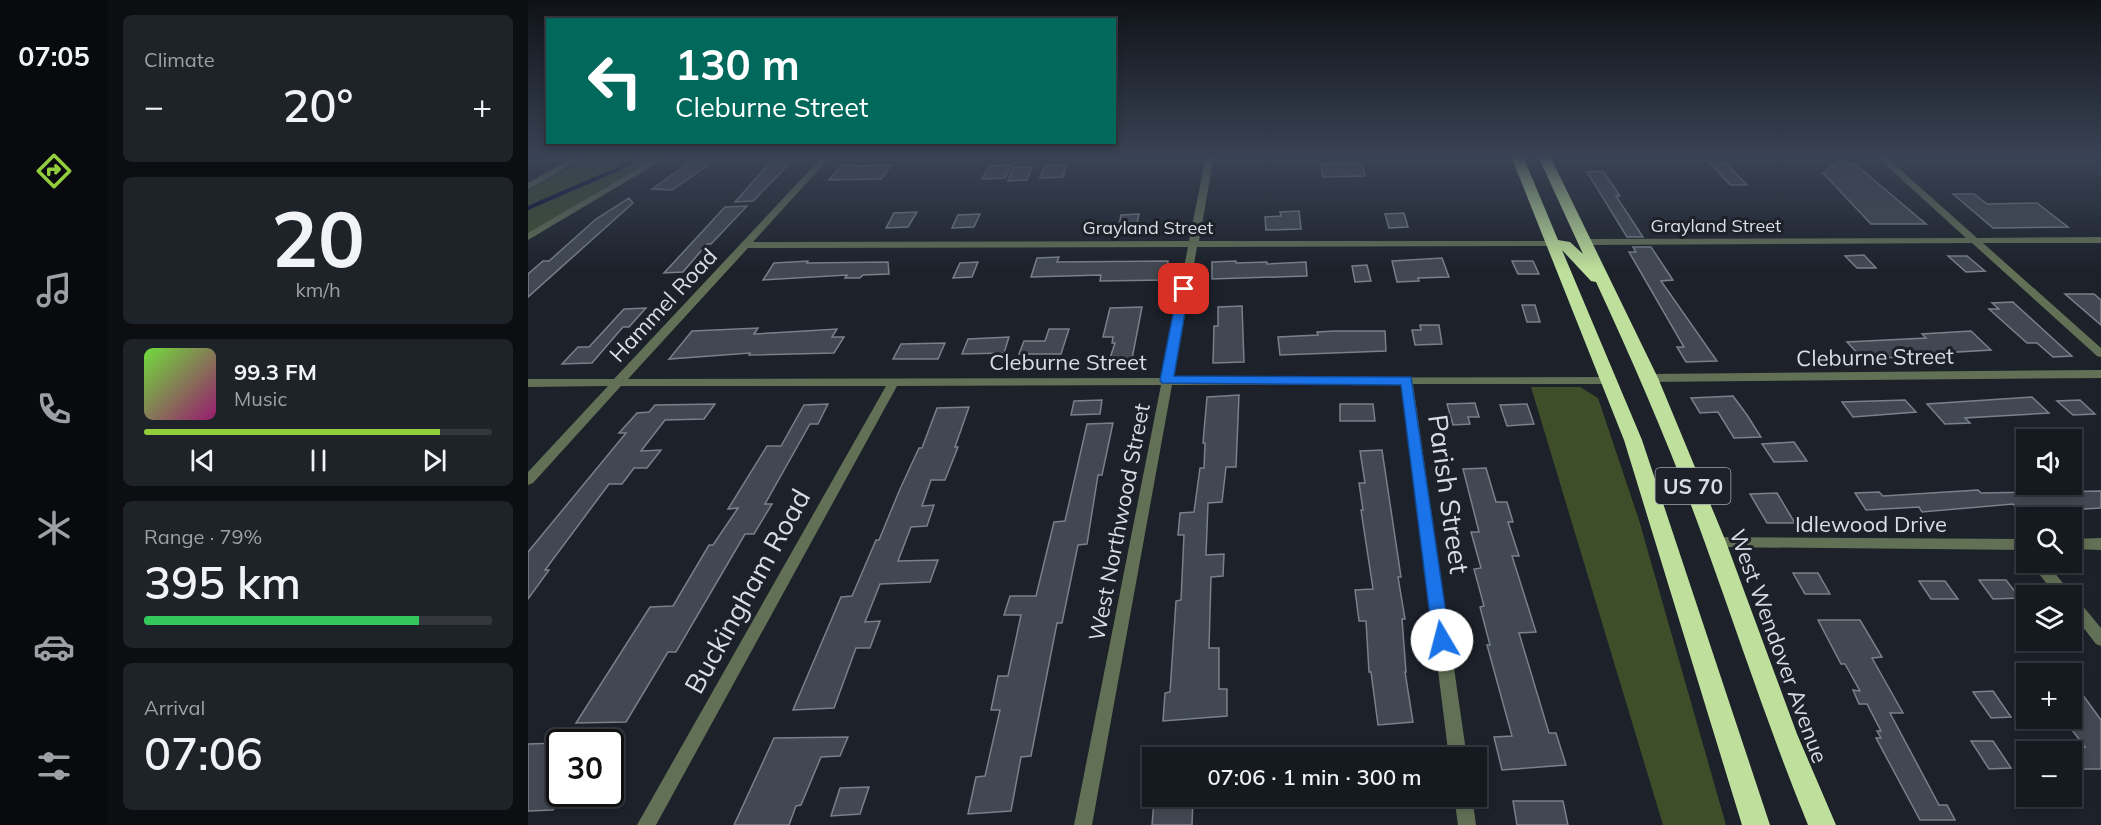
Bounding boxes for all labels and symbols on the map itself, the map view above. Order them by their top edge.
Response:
street label: Grayland Street [1651,214,1781,237]
street label: Grayland Street [1083,216,1213,239]
street label: Hammel Road [603,242,723,368]
pin [1158,263,1209,314]
street label: Cleburne Street [1796,342,1954,372]
street label: Cleburne Street [989,348,1147,376]
street label: West Northwood Street [1082,401,1156,643]
street label: Parish Street [1421,412,1477,576]
road number: US 70 [1656,468,1730,504]
street label: Buckingham Road [677,483,817,699]
street label: Idlewood Drive [1795,510,1947,538]
street label: West Wendover Avenue [1724,525,1834,767]
position arrow [1410,608,1474,672]
speed limit sign: 30 [546,729,624,807]

